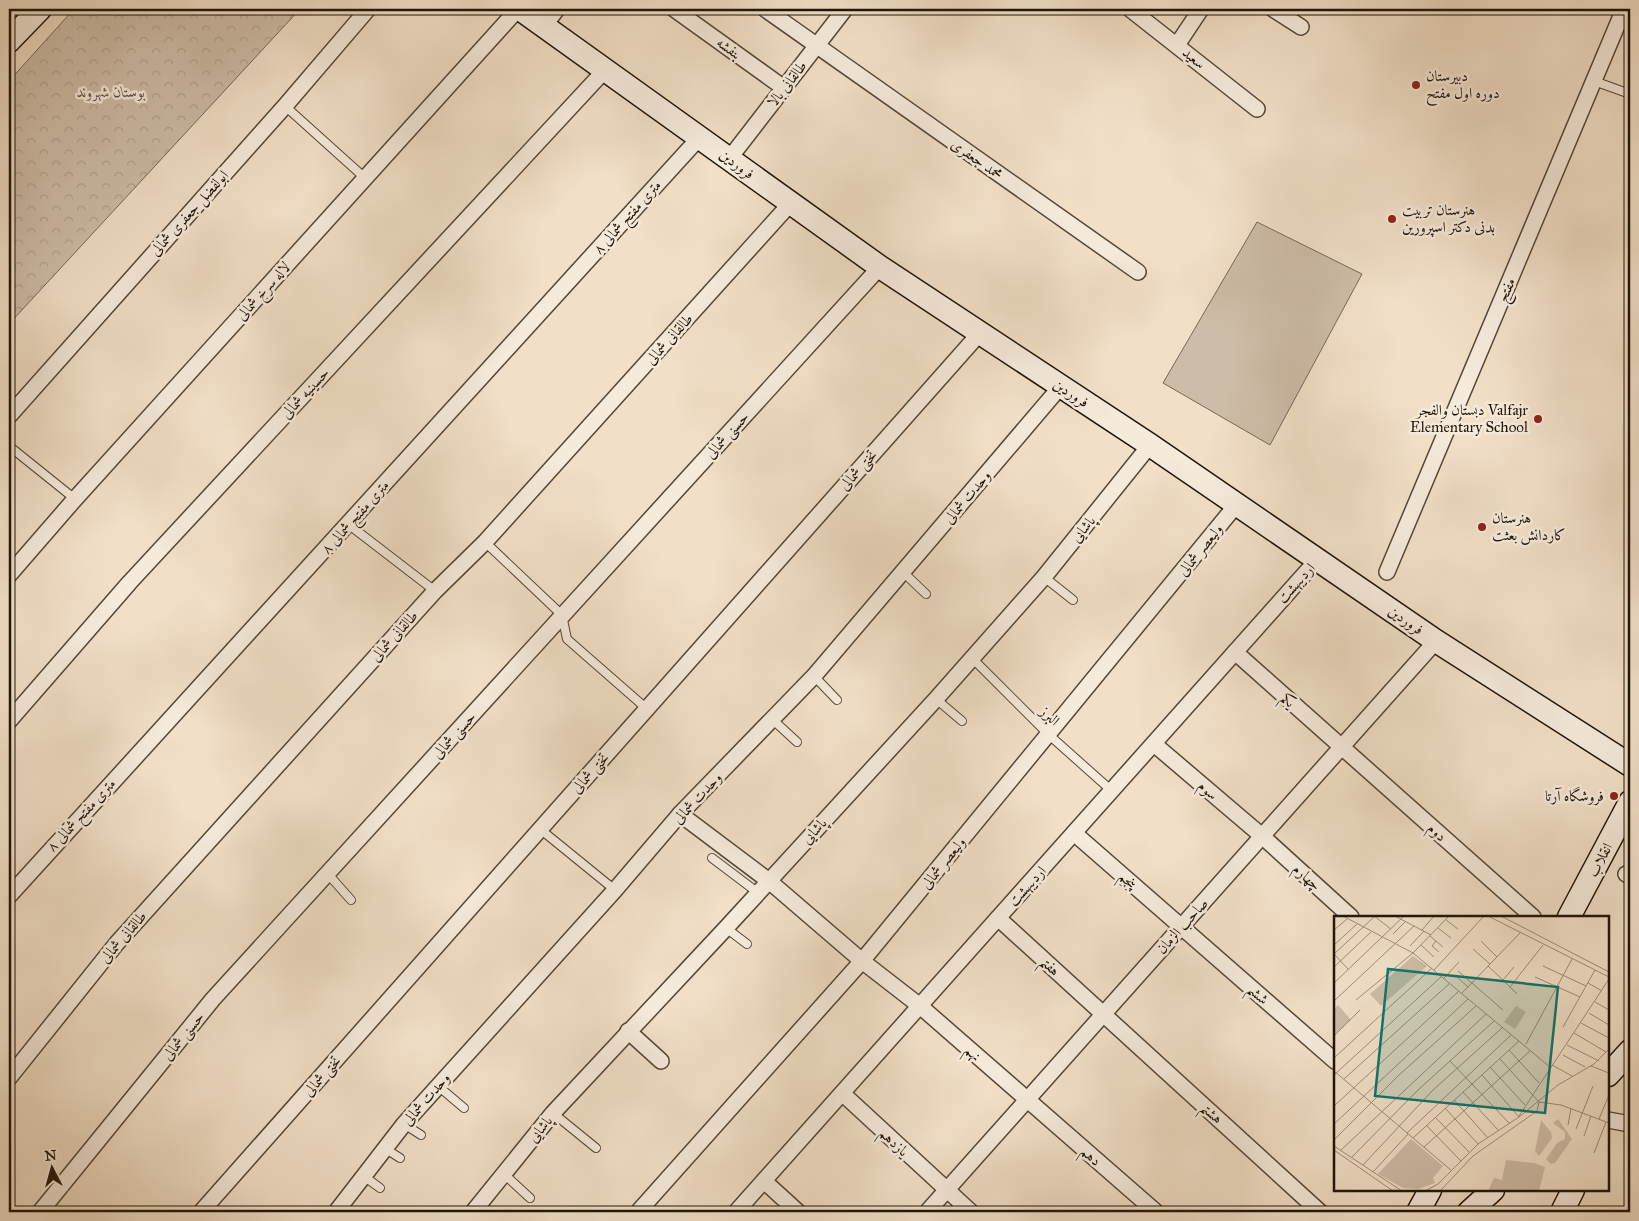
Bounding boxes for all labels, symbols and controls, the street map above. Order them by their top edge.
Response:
street label: بنفشه [713,33,745,63]
street label: سعید [1179,43,1209,73]
street label: طالقانی بالا [763,57,811,111]
place label: دبیرستان دوره اول مفتح [1426,67,1500,107]
marker: دبیرستان دوره اول مفتح [1410,79,1422,91]
park label: بوستان شهروند [77,83,145,102]
street label: محمد جعفری [947,135,1006,184]
street label: فروردین [715,145,758,184]
street label: ابولفضل جعفری شمالی [146,167,234,261]
street label: ۸ متری مفتح شمالی [589,176,669,261]
place label: هنرستان تربیت بدنی دکتر اسپرورین [1402,201,1495,237]
marker: هنرستان تربیت بدنی دکتر اسپرورین [1386,213,1398,225]
street label: لاله سرخ شمالی [232,258,297,327]
street label: مفتح [1493,275,1524,307]
street label: طالقانی شمالی [641,310,697,368]
street label: حسینیه شمالی [277,364,333,422]
street label: فروردین [1049,375,1092,412]
place label: دبستان والفجر Valfajr Elementary School [1410,401,1529,436]
street label: حسنی شمالی [701,408,754,464]
marker: دبستان والفجر Valfajr Elementary School [1532,413,1544,425]
street label: تختی شمالی [835,446,882,495]
street label: وحدت شمالی [940,467,994,527]
street label: ۸ متری مفتح شمالی [317,476,397,561]
place label: هنرستان کاردانش بعثت [1492,509,1566,545]
street label: پاشایی [1067,511,1101,547]
street label: ولیعصر شمالی [1174,520,1227,580]
marker: هنرستان کاردانش بعثت [1476,521,1488,533]
street label: اردیبهشت [1273,559,1320,608]
street label: فروردین [1384,601,1427,639]
street label: طالقانی شمالی [366,607,422,665]
street label: یکم [1274,689,1300,716]
street label: البرز [1035,701,1063,729]
street label: حسنی شمالی [428,708,481,764]
street label: تختی شمالی [567,749,614,798]
street label: وحدت شمالی [669,768,725,828]
street label: ۸ متری مفتح شمالی [43,775,123,859]
street label: سوم [1192,776,1222,807]
place label: فروشگاه آرتا [1545,786,1604,806]
marker: فروشگاه آرتا [1608,790,1620,802]
street label: پاشایی [797,813,833,849]
street label: دوم [1421,819,1450,848]
street label: ولیعصر شمالی [917,833,970,893]
street label: انقلاب [1584,840,1616,880]
street label: چهارم [1286,860,1325,897]
street label: اردیبهشت [1004,862,1051,911]
street label: پنجم [1112,867,1142,898]
street label: صاحب الزمان [1152,894,1212,958]
street label: طالقانی شمالی [96,907,150,967]
inset map [1334,916,1609,1191]
street label: هفتم [1032,952,1064,984]
street label: ششم [1240,980,1272,1013]
street label: حسنی شمالی [158,1008,210,1065]
street label: نهم [958,1041,985,1069]
street label: تختی شمالی [299,1052,346,1101]
street label: وحدت شمالی [398,1069,454,1129]
street label: هشتم [1193,1098,1227,1132]
street label: پاشایی [524,1111,558,1147]
street label: یازدهم [872,1124,913,1164]
street label: دهم [1074,1142,1105,1174]
north arrow [28,1144,78,1194]
text: N [44,1146,58,1165]

